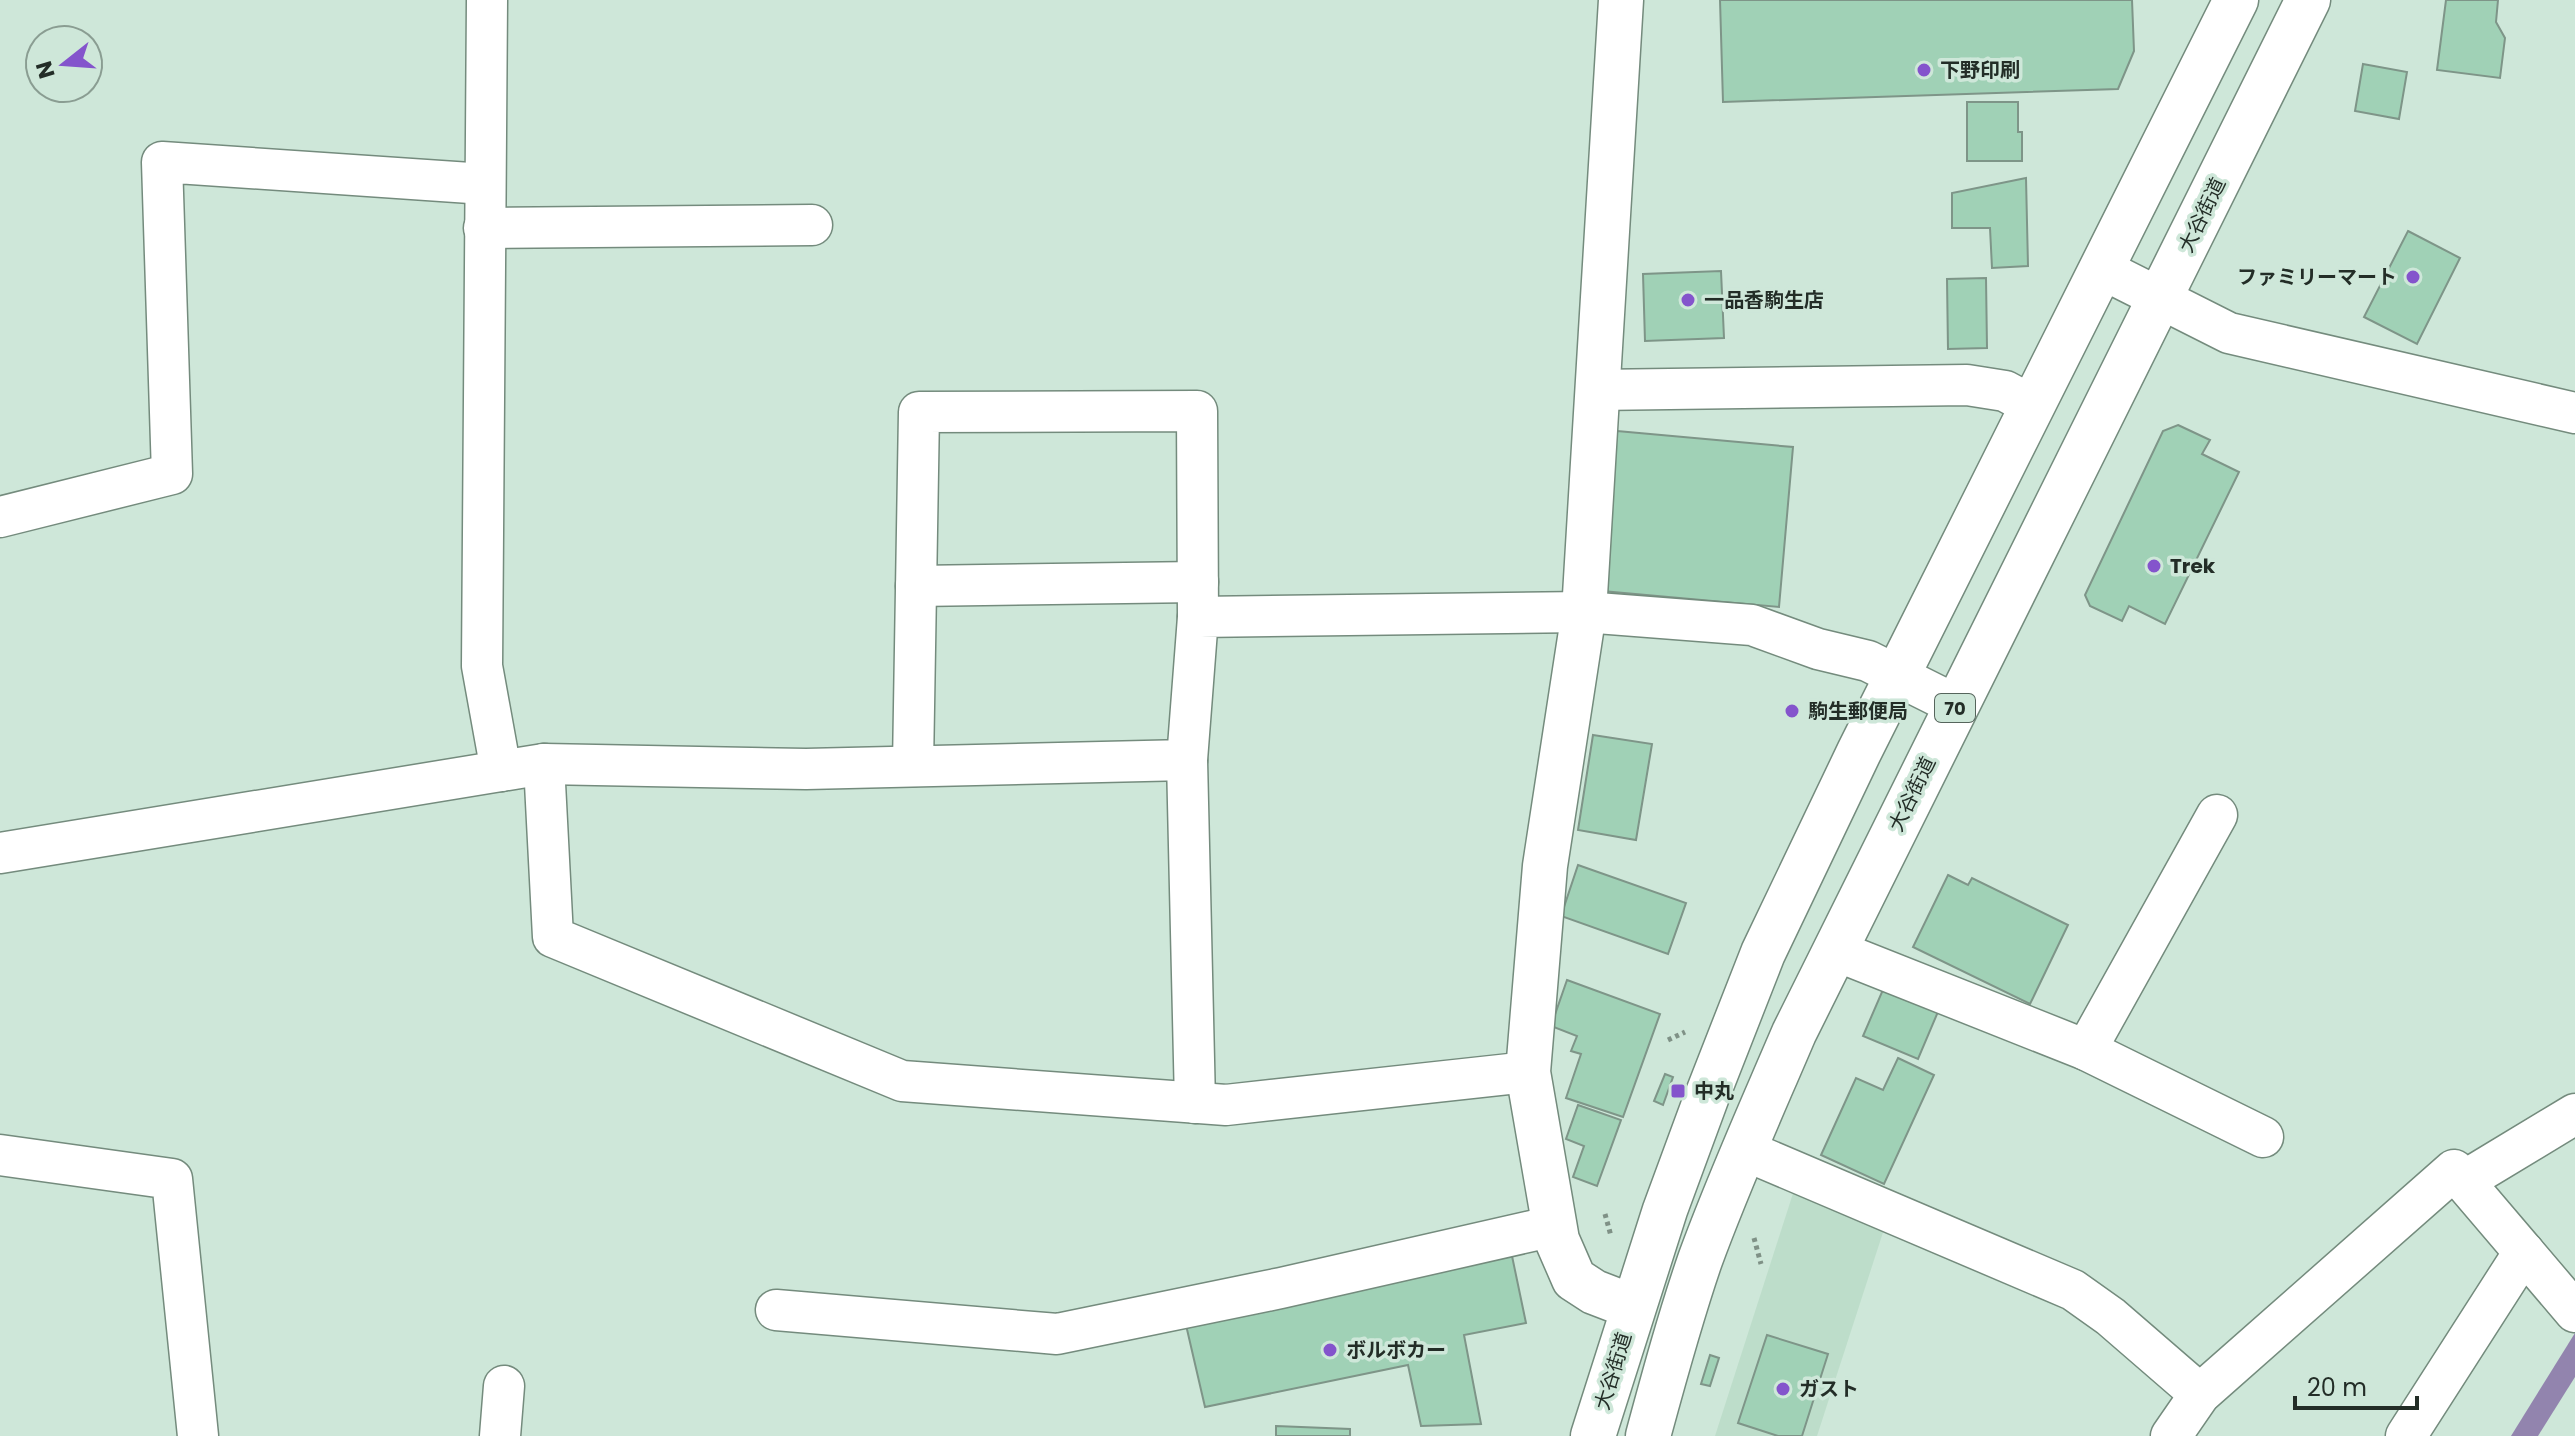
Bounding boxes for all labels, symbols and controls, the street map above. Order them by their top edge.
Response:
north arrow [24,24,104,104]
place label: 下野印刷 [1940,56,2020,84]
text: N [28,57,63,82]
marker: 下野印刷 [1915,61,1933,79]
street label: 大谷街道 [2172,173,2232,257]
place label: ファミリーマート [2237,263,2397,291]
marker: ファミリーマート [2404,268,2422,286]
place label: 一品香駒生店 [1704,286,1824,314]
marker: 一品香駒生店 [1679,291,1697,309]
place label: Trek [2170,552,2216,580]
marker: Trek [2145,557,2163,575]
road number: 70 [1935,694,1975,722]
place label: 駒生郵便局 [1808,697,1908,725]
marker: 駒生郵便局 [1783,702,1801,720]
street label: 大谷街道 [1882,752,1942,836]
place label: 中丸 [1694,1077,1734,1105]
marker: 中丸 [1669,1082,1687,1100]
street label: 大谷街道 [1588,1329,1638,1413]
place label: ボルボカー [1346,1336,1446,1364]
marker: ボルボカー [1321,1341,1339,1359]
scale bar [2295,1360,2417,1410]
text: 20 m [2307,1371,2367,1404]
place label: ガスト [1799,1375,1859,1403]
marker: ガスト [1774,1380,1792,1398]

